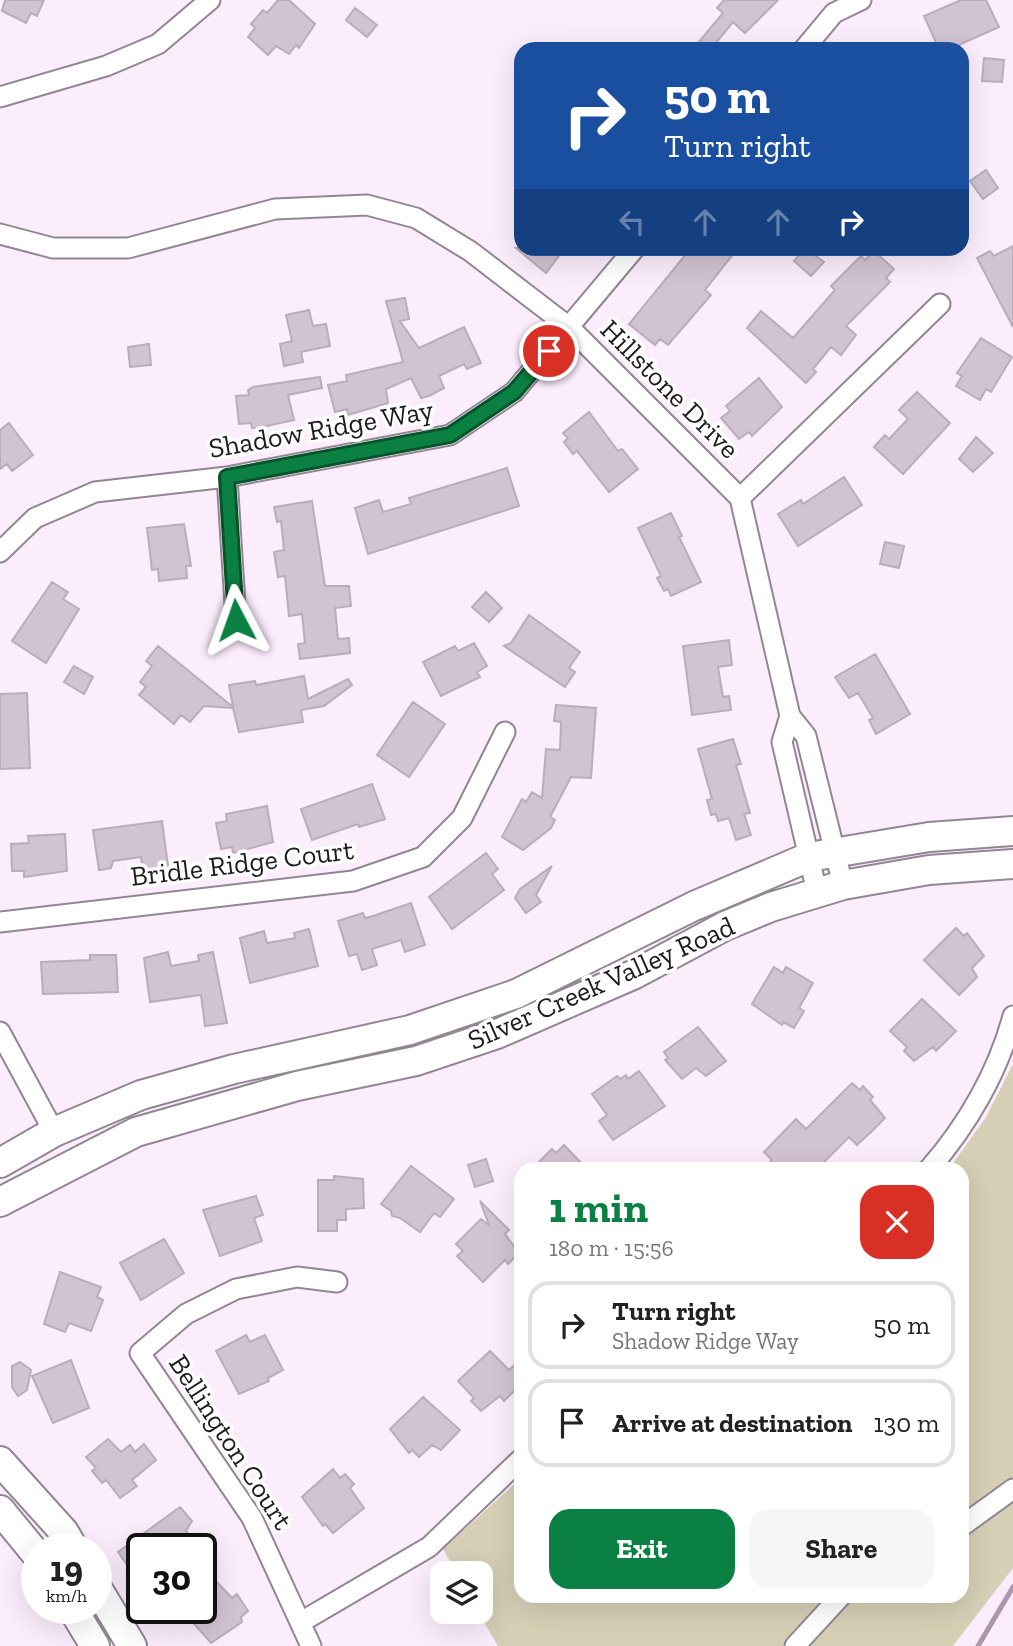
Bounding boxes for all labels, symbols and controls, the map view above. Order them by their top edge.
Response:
text: 50 m [664,67,770,126]
icon: right [549,70,640,161]
text: Turn right [664,127,811,165]
icon: left [613,203,651,241]
icon: ahead [686,203,724,241]
icon: ahead [759,203,797,241]
icon: right [832,203,870,241]
street label: Hillstone Drive [594,313,746,465]
pin [519,321,579,381]
icon: arrive [530,332,568,370]
street label: Shadow Ridge Way [206,393,436,465]
position arrow [199,583,273,657]
street label: Bridle Ridge Court [129,833,356,893]
street label: Silver Creek Valley Road [463,909,739,1057]
text: 1 min [549,1182,648,1233]
button: close [860,1185,934,1259]
text: 180 m · 15:56 [549,1234,674,1262]
text: Turn right [612,1295,735,1327]
icon: right [553,1306,591,1344]
text: 50 m [873,1309,930,1341]
text: Shadow Ridge Way [612,1327,799,1355]
street label: Bellington Court [162,1348,300,1536]
icon: arrive [553,1404,591,1442]
text: Arrive at destination [612,1407,852,1439]
text: 130 m [873,1407,940,1439]
button: Exit [549,1509,735,1589]
button: Share [749,1509,934,1589]
speed limit sign: 30 [126,1533,217,1624]
text: 19 [50,1548,83,1590]
map controls [430,1561,493,1624]
button: layers [430,1561,493,1624]
text: km/h [46,1585,87,1607]

